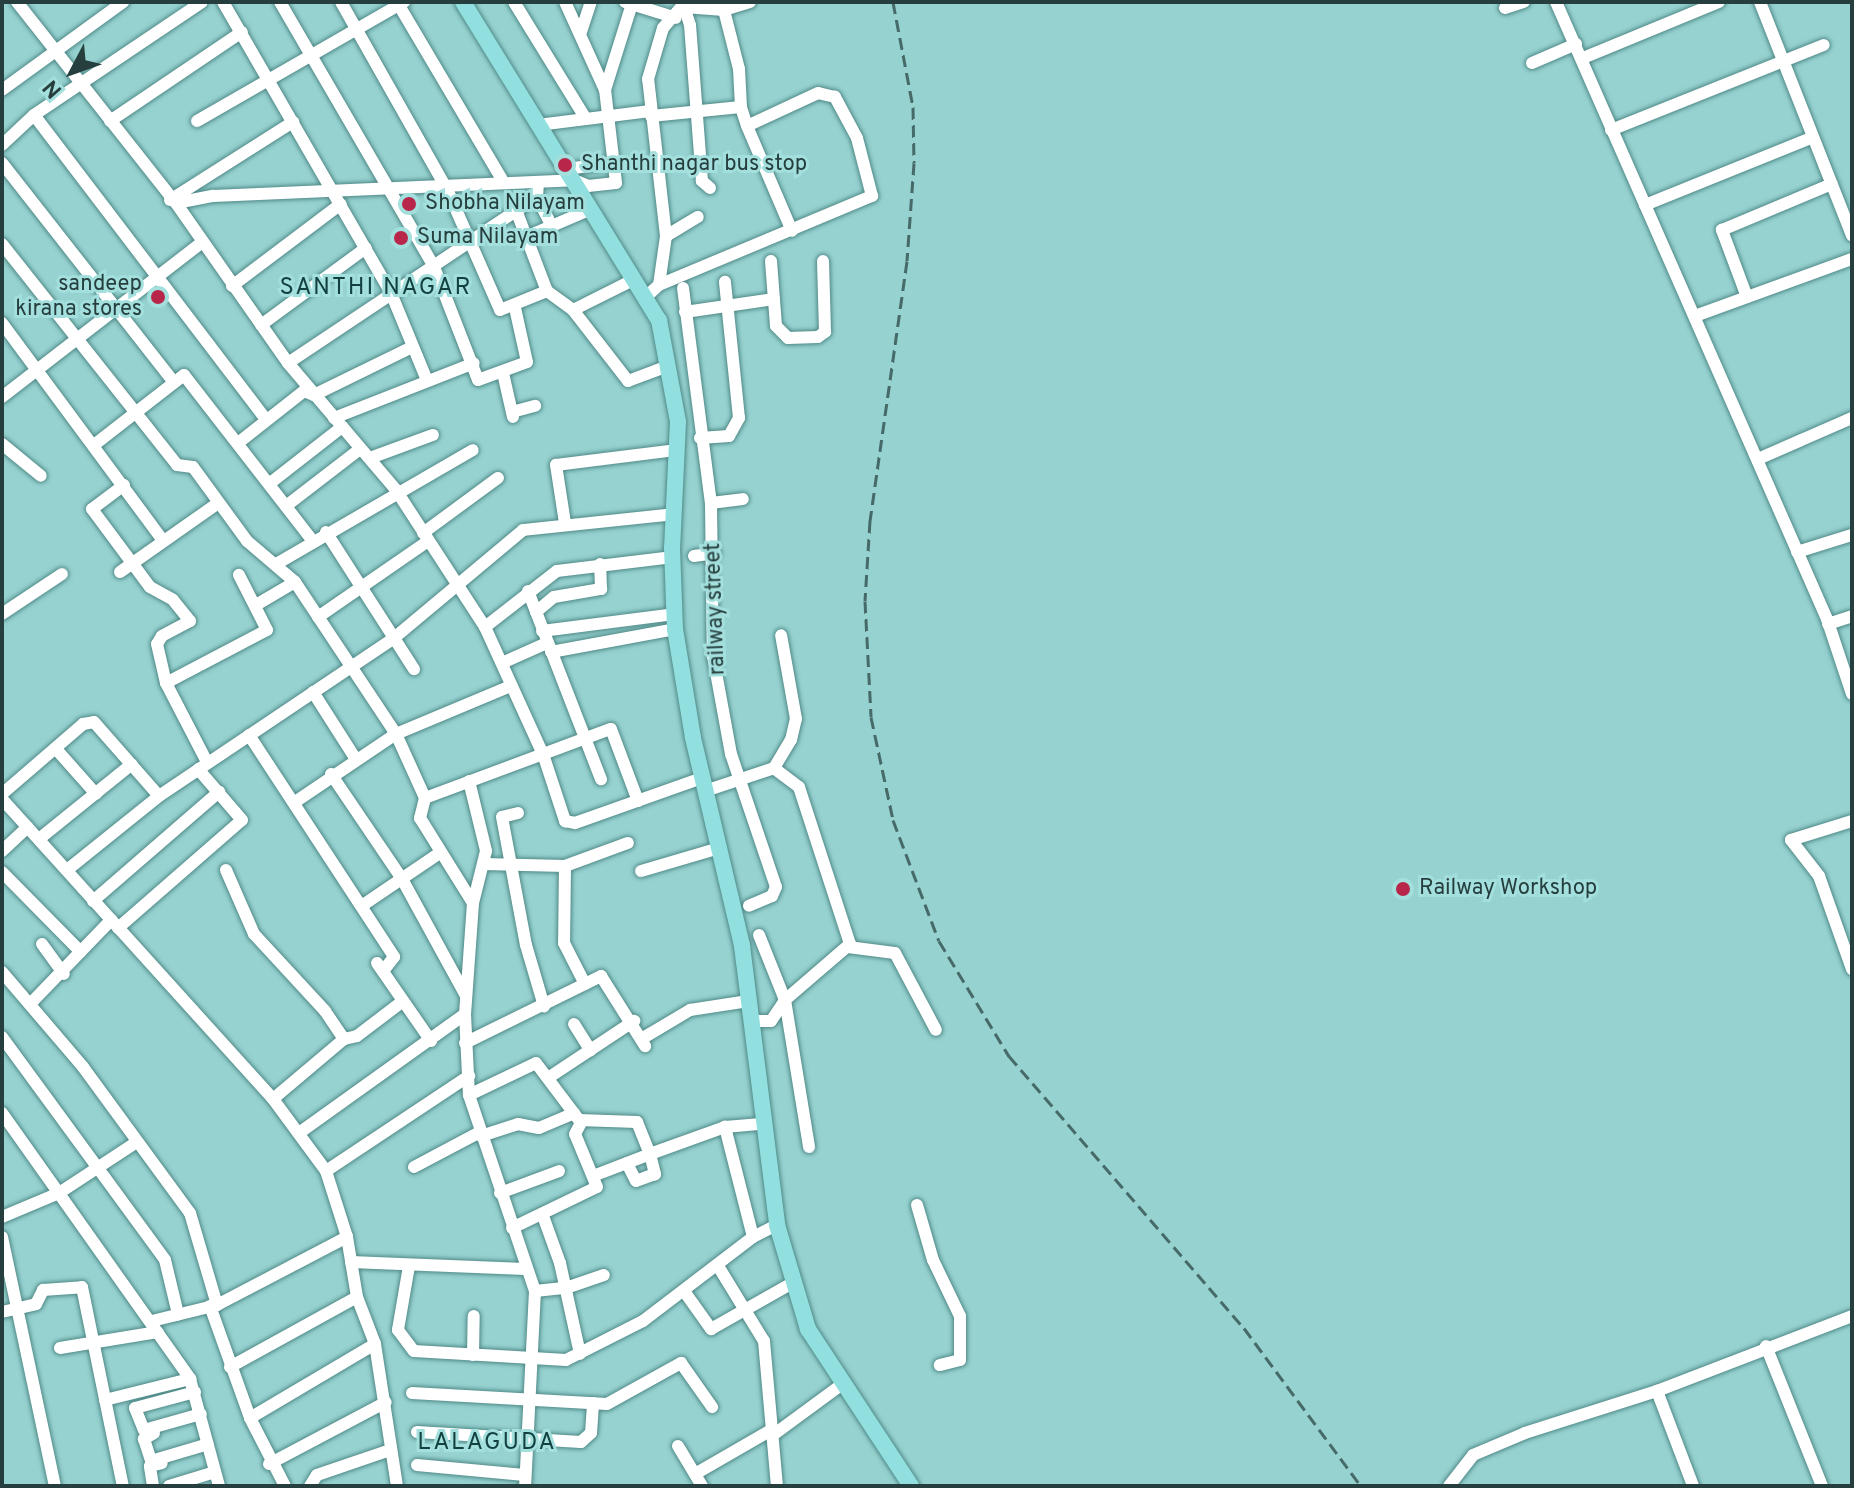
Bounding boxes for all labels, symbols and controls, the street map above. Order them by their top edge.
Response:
north arrow [32,32,112,112]
text: N [38,73,69,103]
place label: Shanthi nagar bus stop [581,152,807,178]
marker: Shanthi nagar bus stop [556,156,574,174]
place label: Shobha Nilayam [425,191,585,217]
marker: Shobha Nilayam [400,195,418,213]
place label: Suma Nilayam [417,225,558,251]
marker: Suma Nilayam [392,229,410,247]
place label: sandeep kirana stores [15,271,142,322]
district label: SANTHI NAGAR [280,275,472,303]
marker: sandeep kirana stores [149,288,167,306]
street label: railway street [700,542,732,676]
place label: Railway Workshop [1419,876,1598,902]
marker: Railway Workshop [1394,880,1412,898]
district label: LALAGUDA [417,1430,557,1458]

